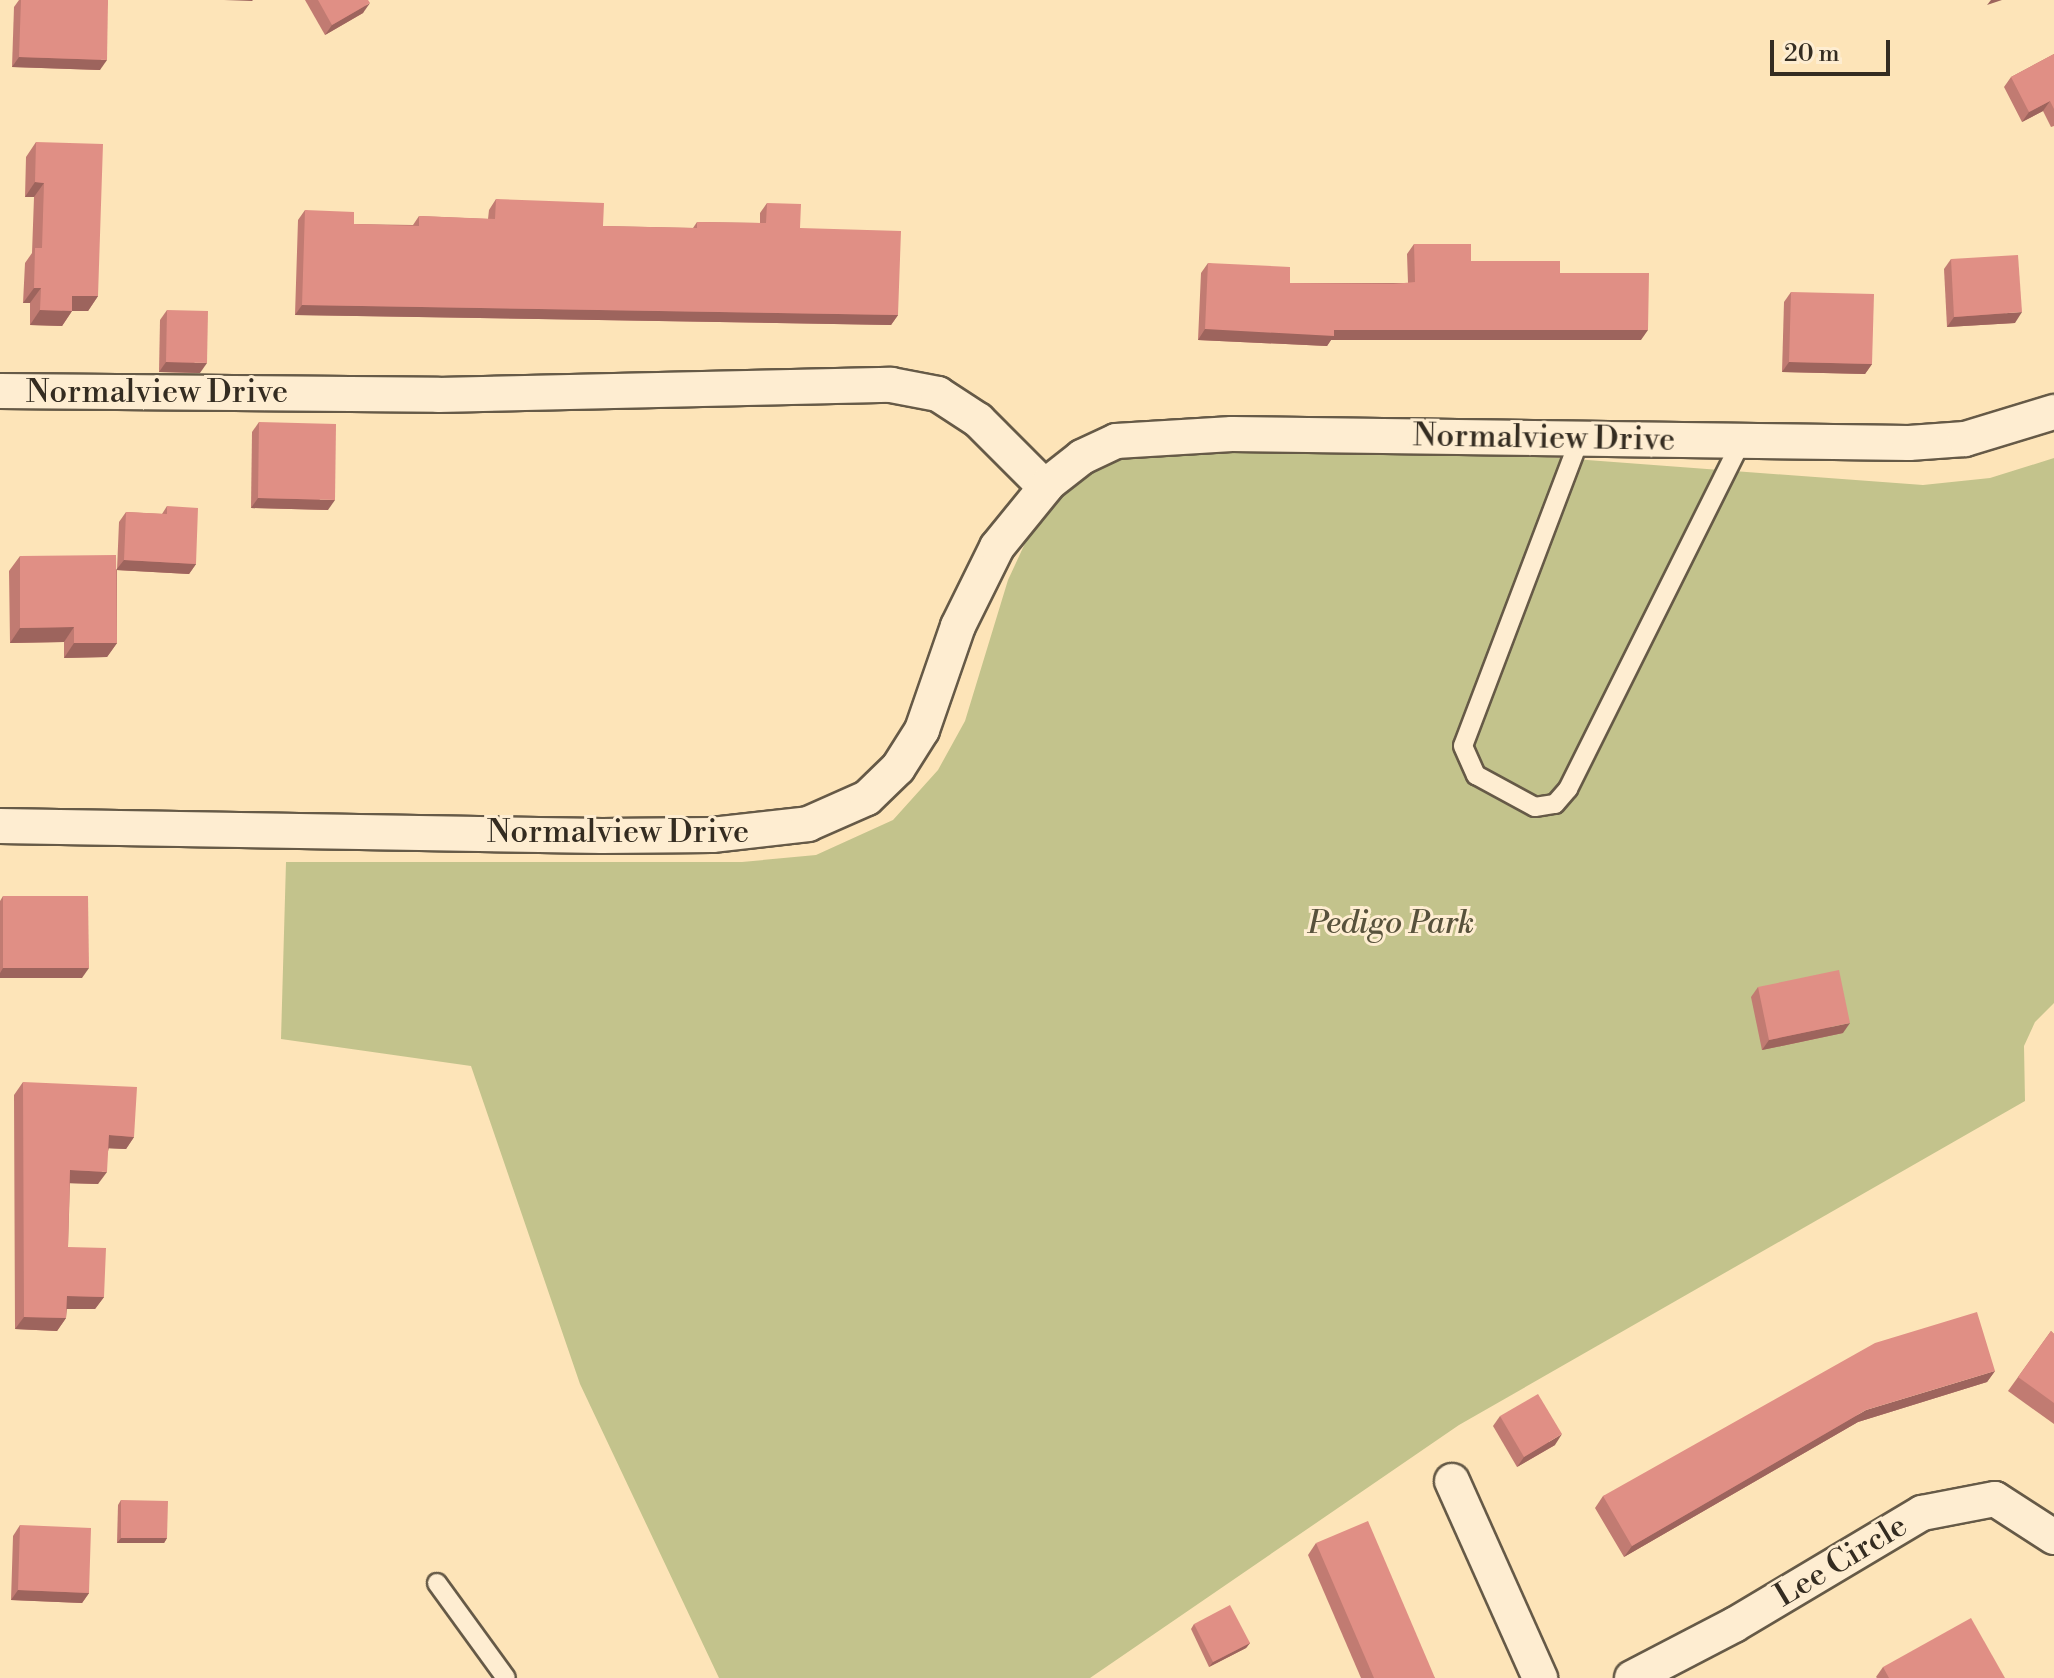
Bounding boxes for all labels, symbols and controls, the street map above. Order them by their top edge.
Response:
scale bar [1774,24,1894,74]
text: 20 m [1784,39,1840,69]
street label: Normalview Drive [26,373,288,411]
street label: Normalview Drive [1412,417,1676,459]
street label: Normalview Drive [487,813,749,851]
park label: Pedigo Park [1308,904,1474,942]
street label: Lee Circle [1768,1507,1914,1615]

